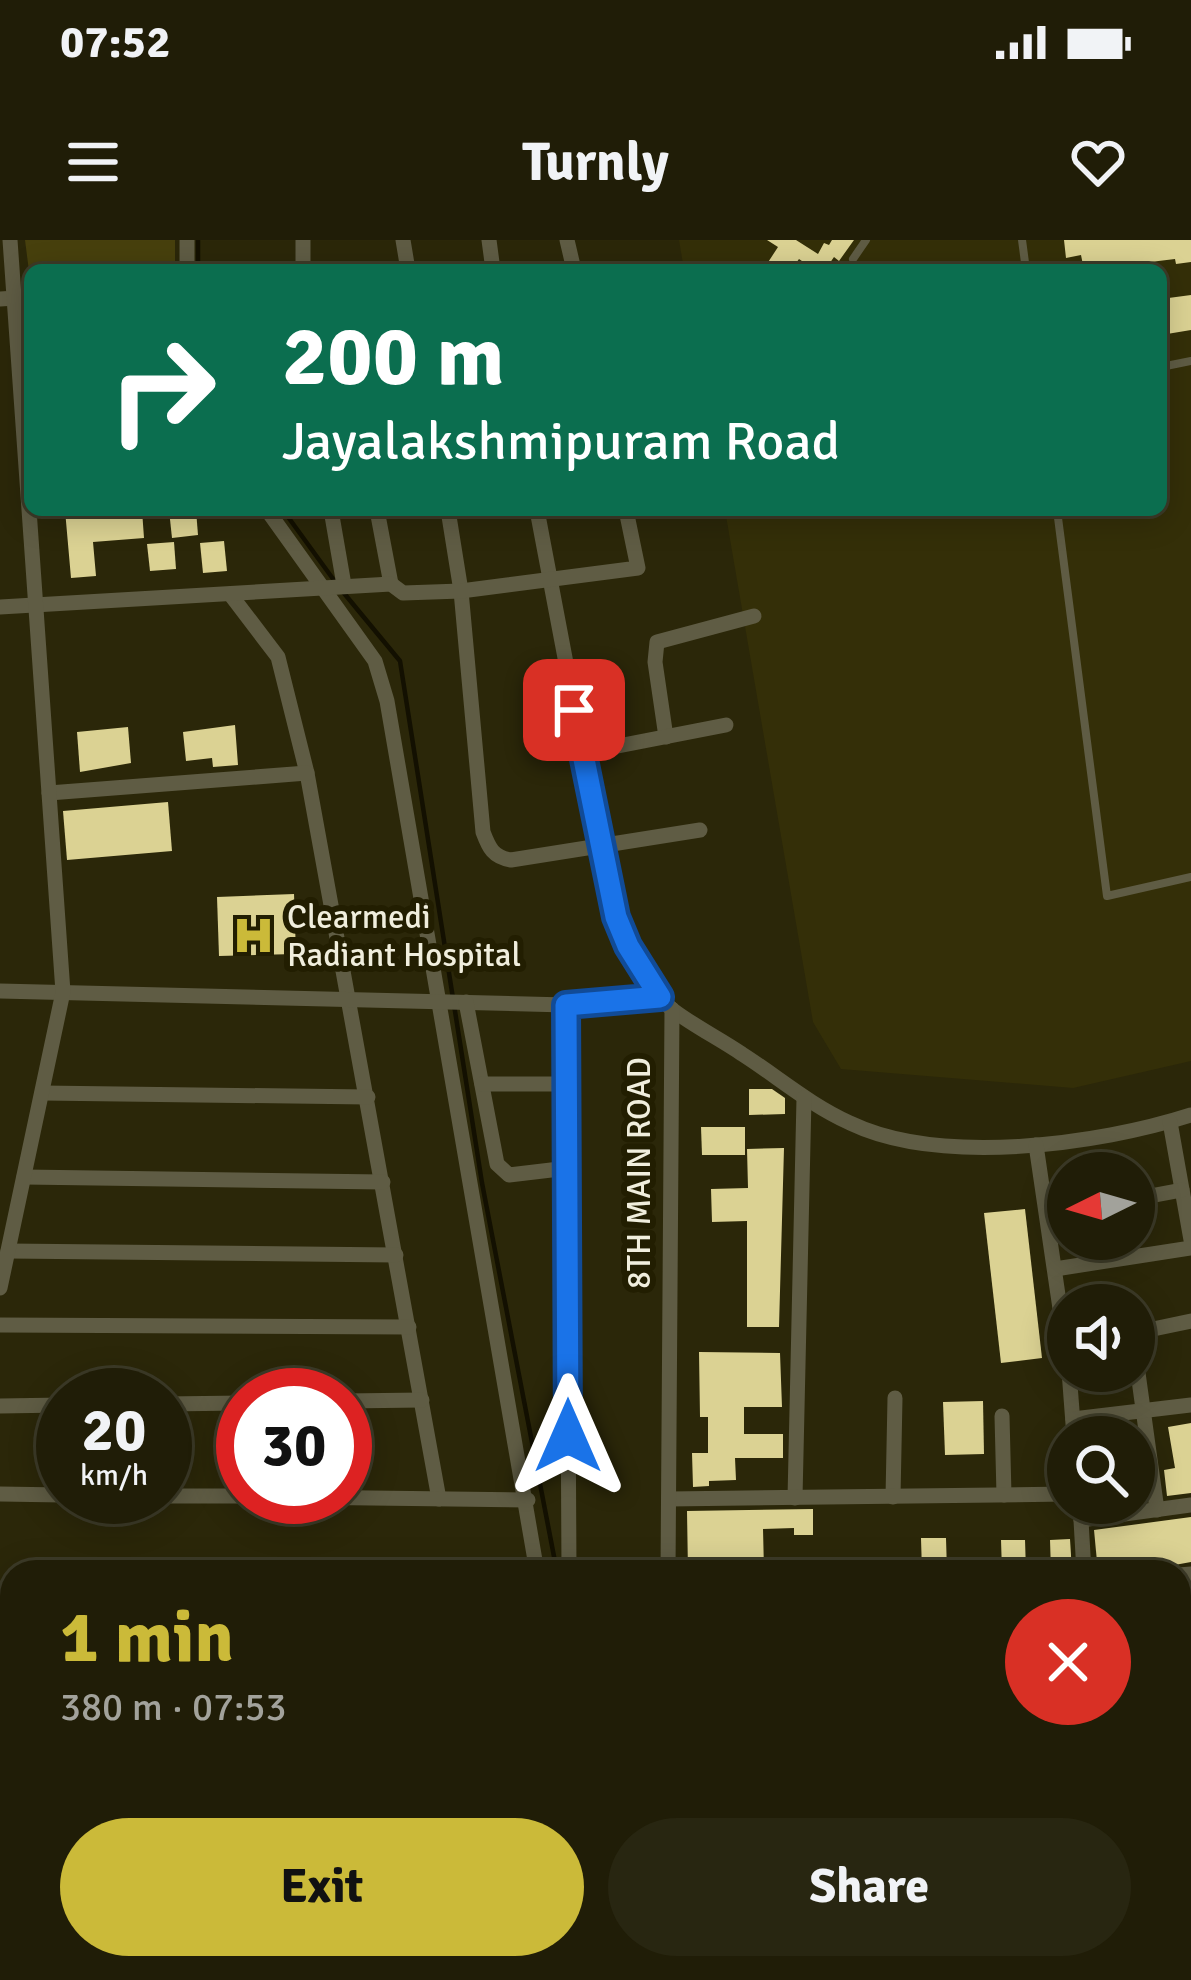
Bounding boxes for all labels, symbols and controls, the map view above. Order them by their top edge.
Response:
text: 07:52 [60,15,170,70]
icon: menu [60,129,126,195]
text: Turnly [522,129,669,196]
icon: heart [1065,129,1131,195]
text: 200 m [282,305,504,409]
icon: right [84,312,240,468]
text: Jayalakshmipuram Road [282,408,840,475]
pin [523,659,625,761]
icon: arrive [541,677,607,743]
place label: Clearmedi Radiant Hospital [287,897,521,976]
hospital icon: Clearmedi Radiant Hospital [230,912,276,958]
street label: 8TH MAIN ROAD [619,1057,660,1289]
north arrow [1047,1152,1155,1260]
map controls [1047,1152,1155,1524]
button: sound [1047,1284,1155,1392]
speed limit sign: 30 [216,1368,372,1524]
position arrow [505,1373,631,1499]
text: 20 [82,1394,146,1468]
button: search [1047,1416,1155,1524]
text: km/h [80,1457,148,1494]
text: 1 min [60,1593,234,1682]
button: close [1005,1599,1131,1725]
text: 380 m · 07:53 [60,1683,287,1731]
button: Exit [60,1818,584,1956]
button: Share [608,1818,1131,1956]

